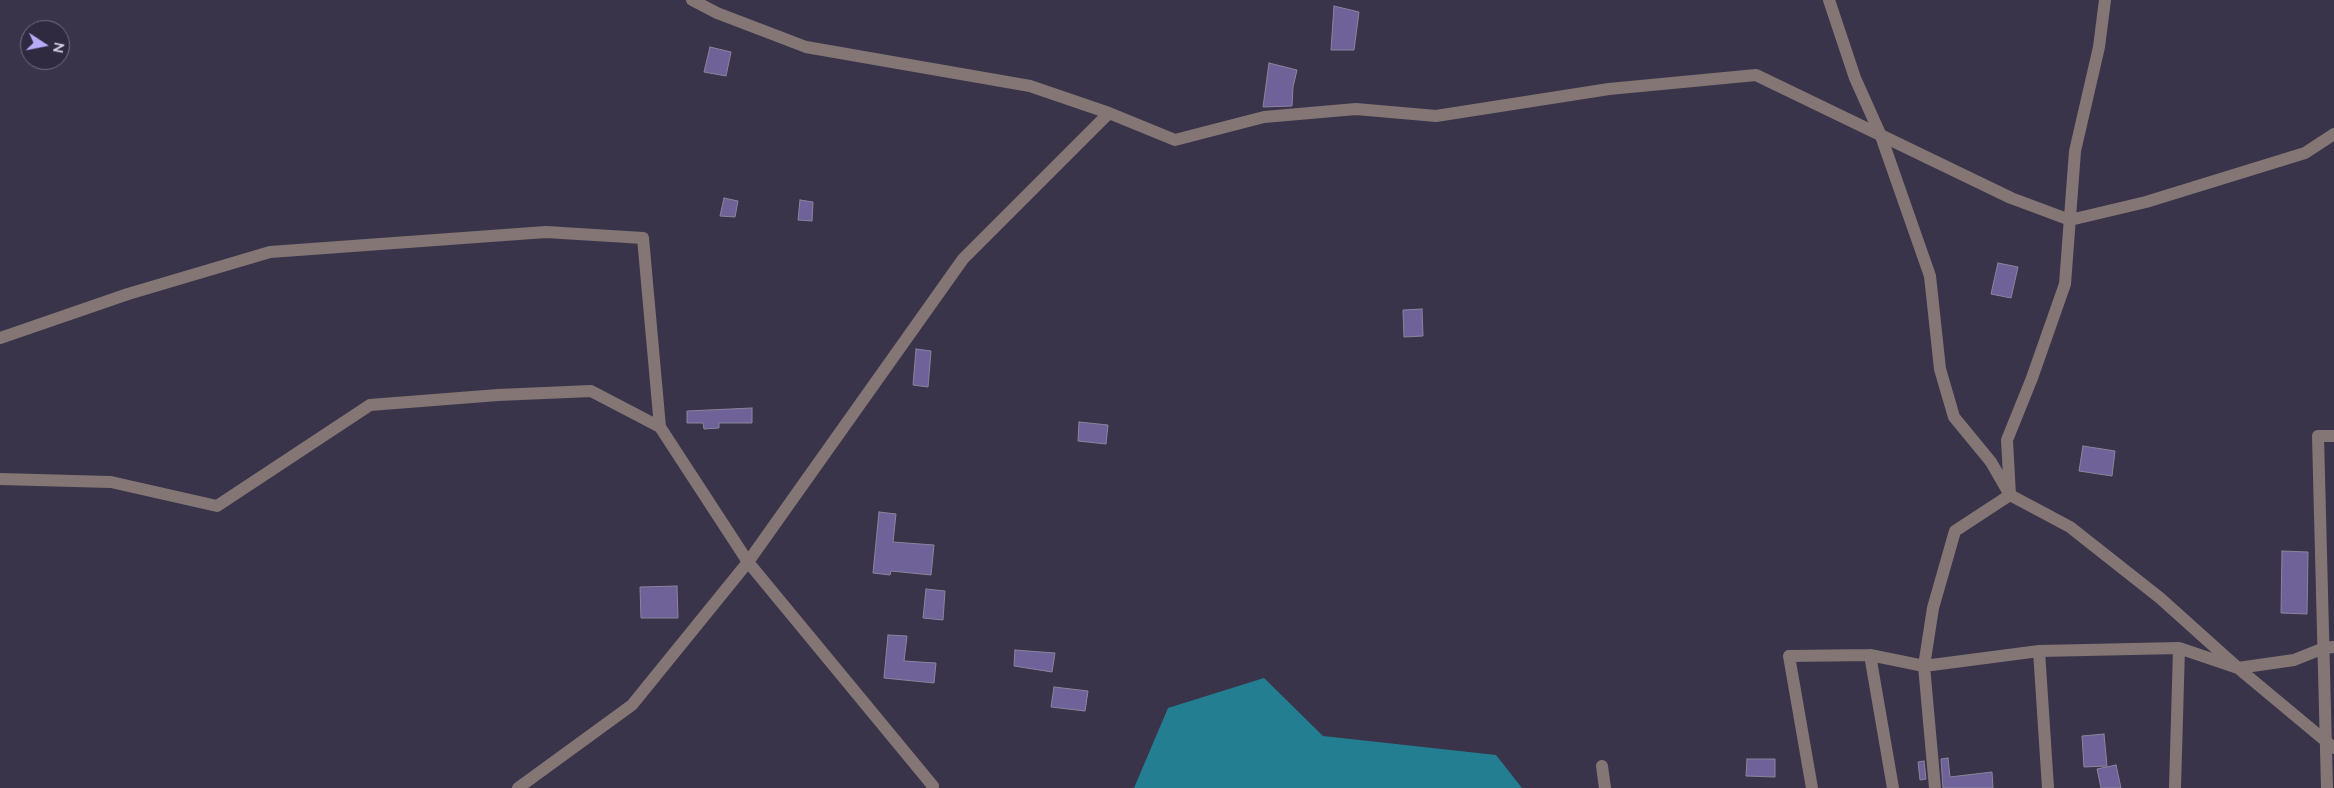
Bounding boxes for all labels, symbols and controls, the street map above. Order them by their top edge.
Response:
north arrow [20,20,70,70]
text: N [49,41,69,55]

